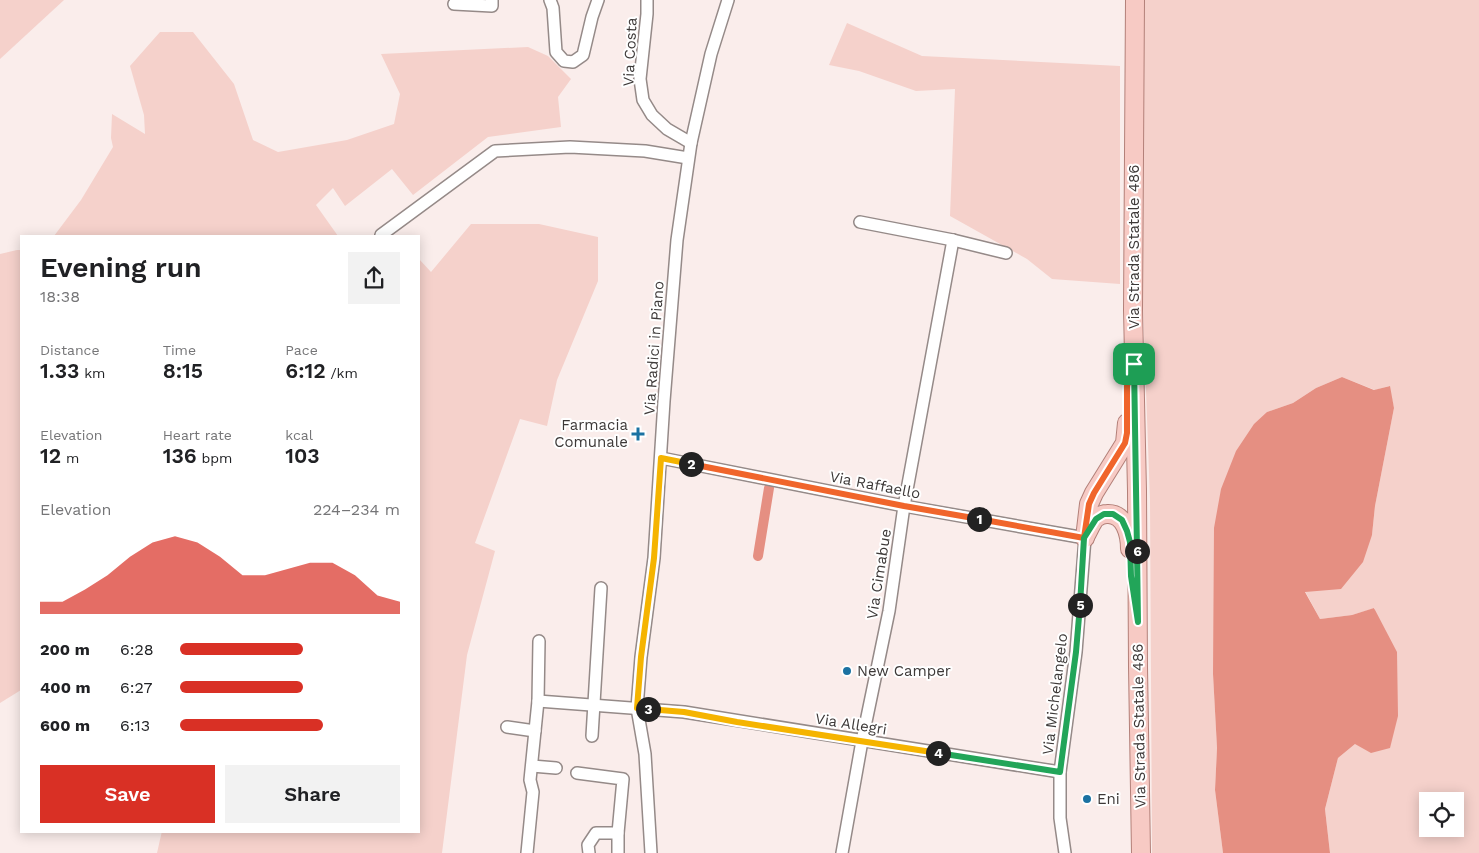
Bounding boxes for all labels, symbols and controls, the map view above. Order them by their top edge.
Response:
street label: Via Costa [619,17,641,87]
street label: Via Strada Statale 486 [1125,165,1143,329]
text: Evening run [40,251,201,284]
button: share [348,252,400,304]
street label: Via Radici in Piano [640,280,668,416]
text: 18:38 [40,287,80,306]
text: Distance [40,342,100,358]
text: Time [163,342,196,358]
text: Pace [285,342,318,358]
pin [1113,343,1155,385]
icon: arrive [1120,350,1148,378]
text: 1.33 [40,358,79,383]
text: 8:15 [163,358,203,383]
text: 6:12 [285,358,326,383]
text: km [79,365,105,381]
text: /km [326,365,358,381]
place label: Farmacia Comunale [554,416,628,451]
text: Elevation [40,427,103,443]
text: Heart rate [163,427,232,443]
text: kcal [285,427,313,443]
marker: Farmacia Comunale [632,428,644,440]
text: 12 [40,443,61,468]
text: 136 [163,443,197,468]
text: 103 [285,443,320,468]
text: m [61,450,79,466]
text: bpm [197,450,232,466]
pin: 2 [678,452,704,476]
text: 2 [687,456,696,472]
street label: Via Raffaello [828,467,922,503]
text: Elevation [40,500,111,519]
text: 224–234 m [313,500,400,519]
pin: 1 [966,506,992,532]
text: 1 [976,511,983,527]
street label: Via Cimabue [863,527,895,621]
pin: 6 [1124,538,1150,564]
text: 6 [1133,543,1142,559]
pin: 5 [1068,592,1092,618]
text: 5 [1076,597,1085,613]
street label: Via Michelangelo [1039,632,1071,756]
text: 200 m [40,640,90,659]
text: 6:28 [120,640,154,659]
street label: Via Strada Statale 486 [1129,644,1149,808]
place label: New Camper [857,662,951,680]
marker: New Camper [841,665,853,677]
text: 400 m [40,678,91,697]
text: 6:27 [120,678,152,697]
pin: 3 [636,696,660,722]
text: 3 [644,701,653,717]
street label: Via Allegri [814,709,888,739]
text: 600 m [40,716,90,735]
text: 6:13 [120,716,150,735]
pin: 4 [926,740,950,766]
text: 4 [934,745,943,761]
button: Save [40,765,215,823]
button: Share [225,765,400,823]
place label: Eni [1097,790,1120,808]
map controls [1419,792,1464,837]
button: locate [1419,792,1464,837]
marker: Eni [1081,793,1093,805]

